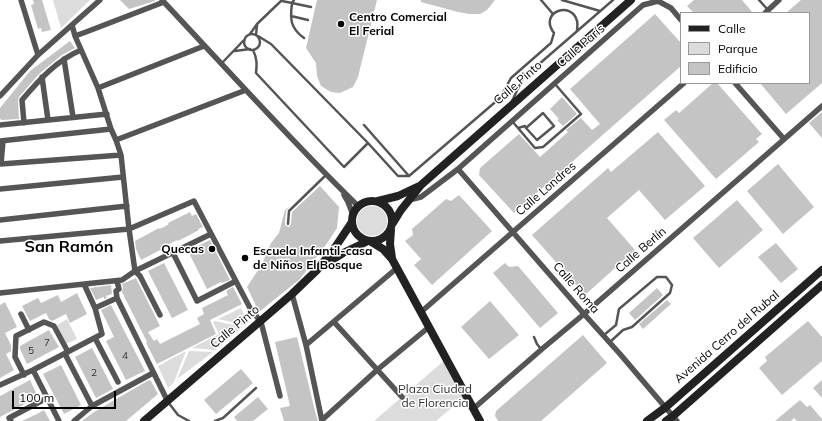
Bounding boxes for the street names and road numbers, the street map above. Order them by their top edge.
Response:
street label: Calle París [554,21,608,71]
street label: Calle Pinto [491,58,545,108]
street label: Calle Londres [513,159,579,219]
street label: Calle Berlín [613,224,669,276]
street label: Calle Roma [550,259,602,317]
street label: Avenida Cerro del Rubal [672,288,782,386]
street label: Calle Pinto [208,302,262,352]

